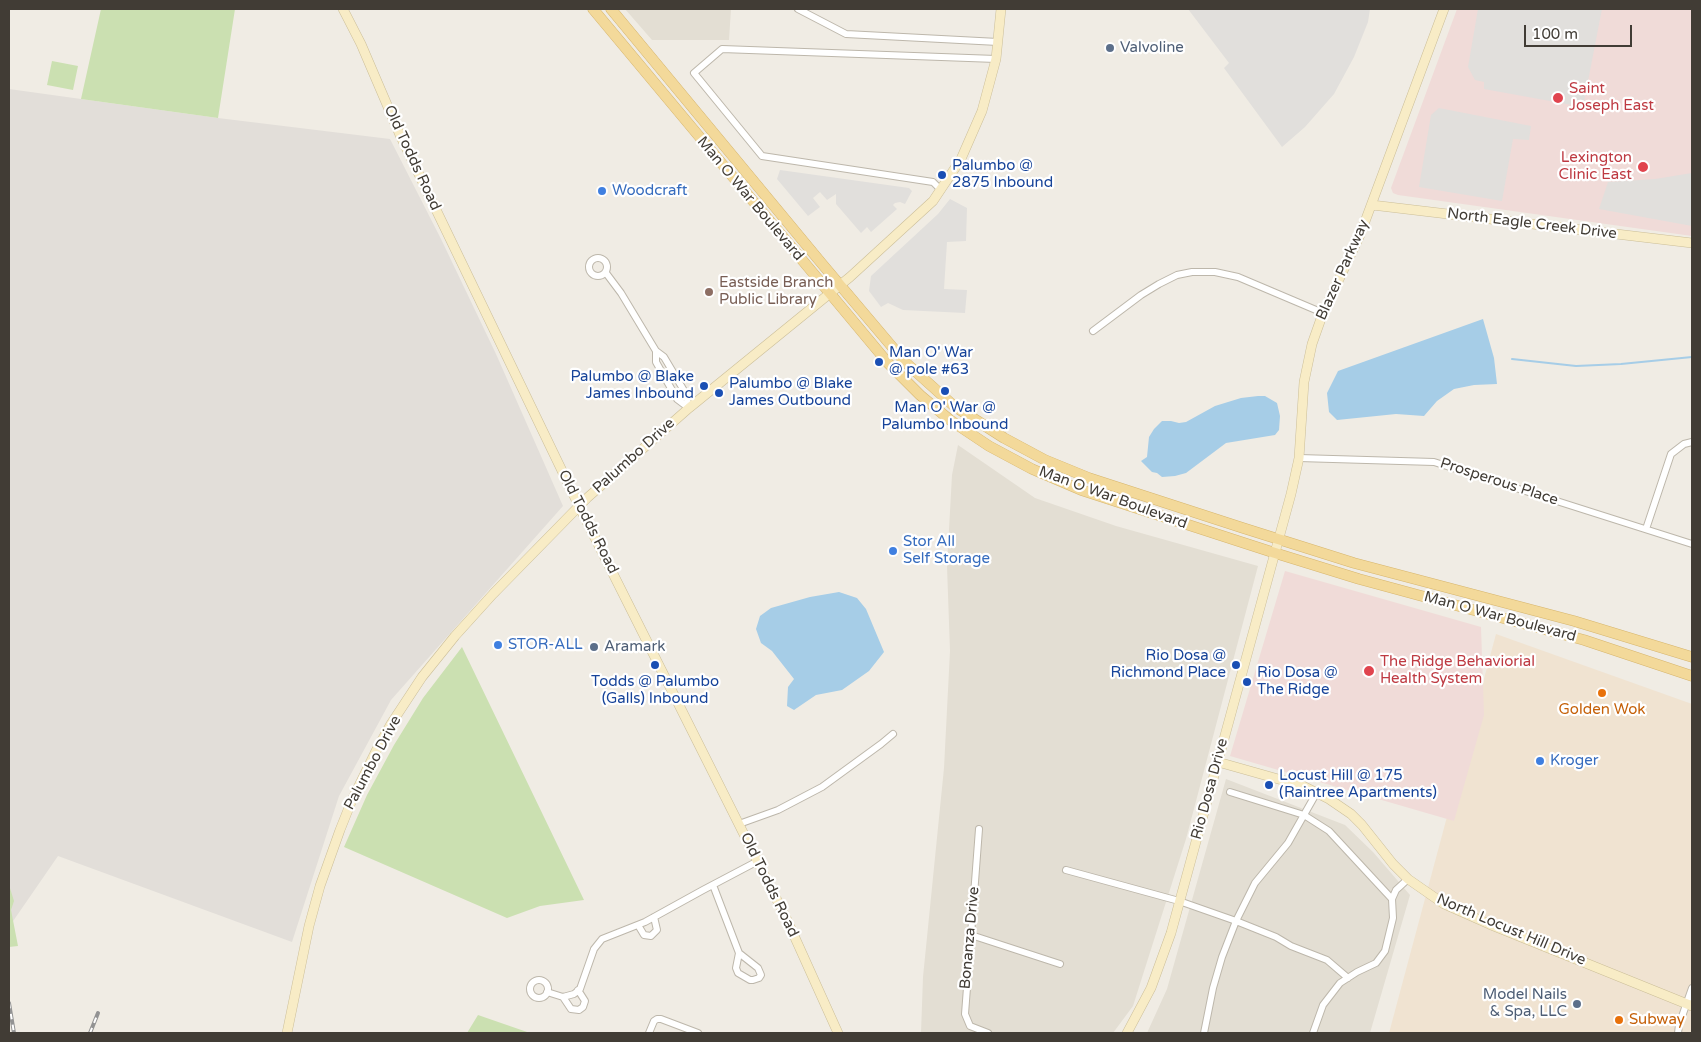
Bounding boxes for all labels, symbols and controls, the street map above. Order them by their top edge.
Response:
scale bar [1526,15,1634,47]
text: 100 m [1532,25,1578,43]
place label: Valvoline [1120,39,1184,57]
marker: Valvoline [1104,42,1116,54]
place label: Saint Joseph East [1569,80,1654,115]
marker: Saint Joseph East [1551,91,1565,105]
street label: Old Todds Road [380,102,444,214]
street label: Man O War Boulevard [693,133,807,265]
place label: Lexington Clinic East [1559,149,1632,184]
place label: Palumbo @ 2875 Inbound [952,157,1053,192]
marker: Lexington Clinic East [1636,160,1650,174]
marker: Palumbo @ 2875 Inbound [936,169,948,181]
place label: Woodcraft [612,182,687,200]
marker: Woodcraft [596,185,608,197]
street label: North Eagle Creek Drive [1446,205,1618,243]
street label: Blazer Parkway [1313,217,1373,323]
place label: Eastside Branch Public Library [719,274,833,309]
marker: Eastside Branch Public Library [703,286,715,298]
place label: Man O' War @ pole #63 [889,344,973,379]
marker: Man O' War @ pole #63 [873,356,885,368]
place label: Palumbo @ Blake James Inbound [570,368,694,403]
place label: Palumbo @ Blake James Outbound [729,375,853,410]
marker: Palumbo @ Blake James Inbound [698,380,710,392]
marker: Man O' War @ Palumbo Inbound [939,385,951,397]
marker: Palumbo @ Blake James Outbound [713,387,725,399]
place label: Man O' War @ Palumbo Inbound [882,399,1008,434]
street label: Palumbo Drive [589,414,679,498]
street label: Prosperous Place [1438,454,1560,510]
street label: Man O War Boulevard [1036,463,1190,533]
street label: Old Todds Road [554,467,622,577]
place label: Stor All Self Storage [903,533,990,568]
marker: Stor All Self Storage [887,545,899,557]
street label: Man O War Boulevard [1422,588,1578,646]
place label: STOR-ALL [508,636,583,654]
place label: Aramark [604,638,665,656]
marker: STOR-ALL [492,639,504,651]
marker: Aramark [588,641,600,653]
place label: Rio Dosa @ Richmond Place [1110,647,1226,682]
place label: The Ridge Behaviorial Health System [1380,653,1535,688]
marker: Todds @ Palumbo (Galls) Inbound [649,659,661,671]
marker: Rio Dosa @ Richmond Place [1230,659,1242,671]
place label: Rio Dosa @ The Ridge [1257,664,1338,699]
marker: The Ridge Behaviorial Health System [1362,664,1376,678]
place label: Todds @ Palumbo (Galls) Inbound [591,673,719,708]
marker: Rio Dosa @ The Ridge [1241,676,1253,688]
marker: Golden Wok [1596,687,1608,699]
place label: Golden Wok [1559,701,1645,719]
street label: Palumbo Drive [341,713,405,813]
street label: Rio Dosa Drive [1188,736,1232,842]
place label: Kroger [1550,752,1598,770]
marker: Kroger [1534,755,1546,767]
place label: Locust Hill @ 175 (Raintree Apartments) [1279,767,1437,802]
marker: Locust Hill @ 175 (Raintree Apartments) [1263,779,1275,791]
street label: Old Todds Road [736,830,802,940]
street label: Bonanza Drive [957,886,983,990]
street label: North Locust Hill Drive [1434,890,1588,970]
place label: Model Nails & Spa, LLC [1483,986,1567,1021]
marker: Model Nails & Spa, LLC [1571,998,1583,1010]
place label: Subway [1629,1011,1685,1029]
marker: Subway [1613,1014,1625,1026]

